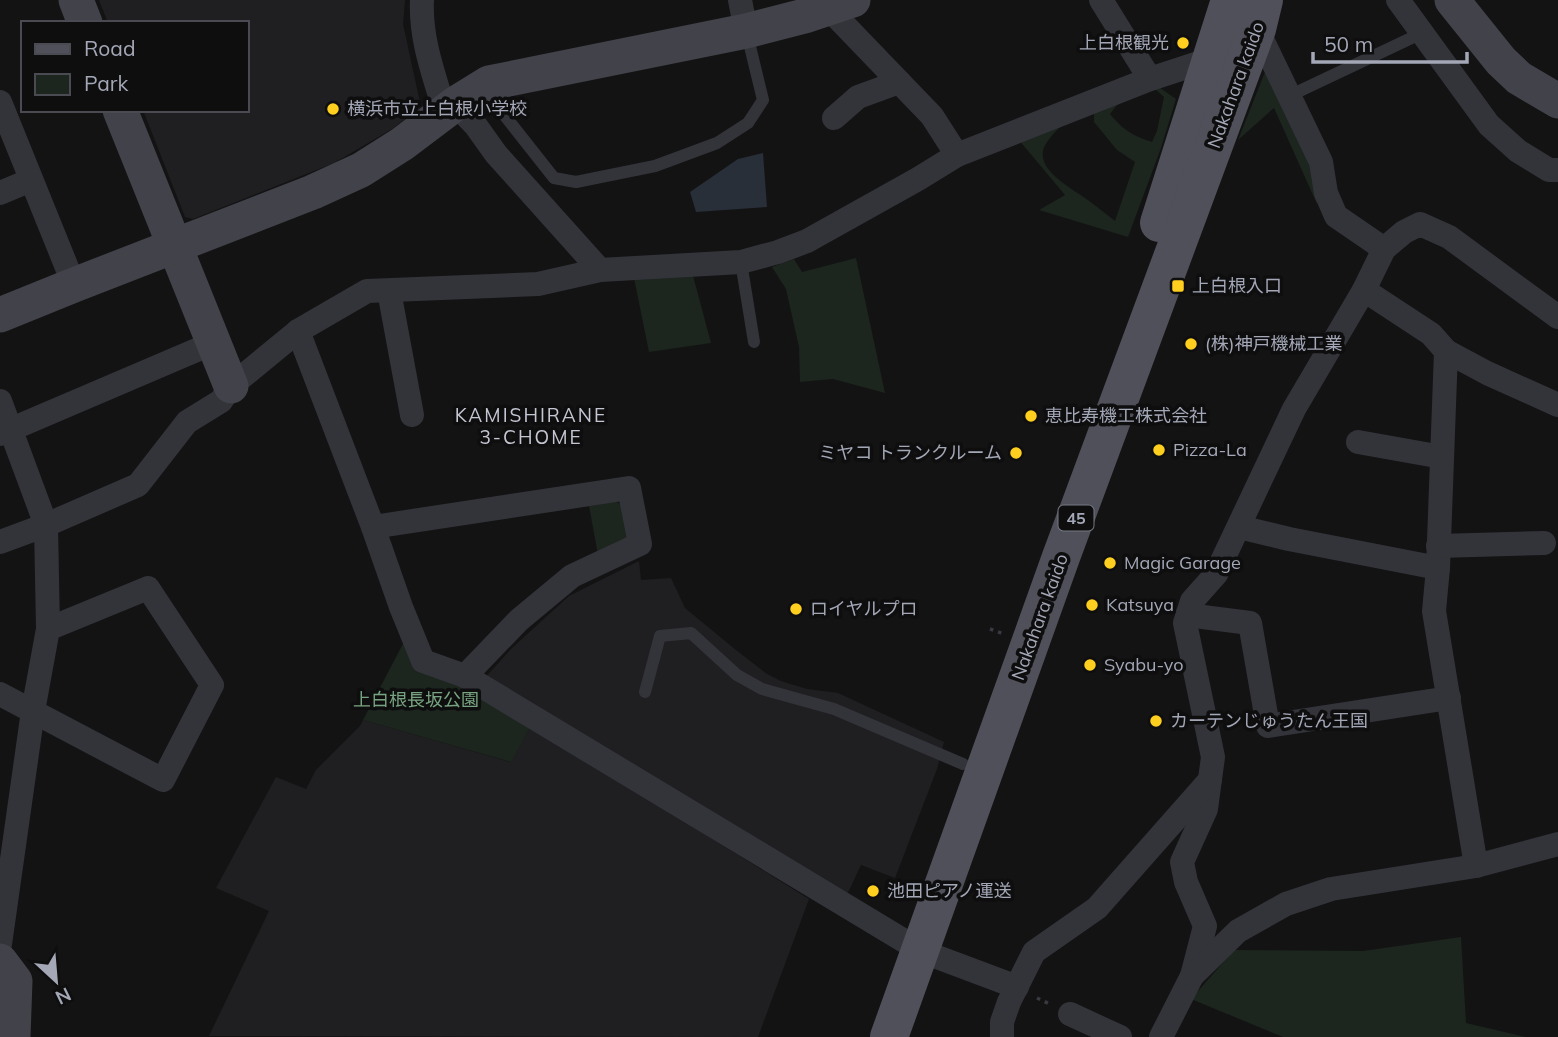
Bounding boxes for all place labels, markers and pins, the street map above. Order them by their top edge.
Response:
place label: 上白根観光 [1079,31,1169,54]
marker: 上白根観光 [1175,35,1191,51]
place label: 横浜市立上白根小学校 [347,97,527,120]
marker: 横浜市立上白根小学校 [325,101,341,117]
place label: 上白根入口 [1192,274,1282,297]
marker: 上白根入口 [1170,278,1186,294]
place label: (株)神戸機械工業 [1205,332,1342,355]
marker: (株)神戸機械工業 [1183,336,1199,352]
place label: 恵比寿機工株式会社 [1045,404,1207,427]
marker: 恵比寿機工株式会社 [1023,408,1039,424]
place label: Pizza-La [1173,438,1247,461]
place label: ミヤコ トランクルーム [818,441,1002,464]
marker: Pizza-La [1151,442,1167,458]
marker: ミヤコ トランクルーム [1008,445,1024,461]
place label: Magic Garage [1124,551,1241,574]
marker: Magic Garage [1102,555,1118,571]
place label: Katsuya [1106,593,1174,616]
place label: ロイヤルプロ [810,597,917,620]
marker: Katsuya [1084,597,1100,613]
marker: ロイヤルプロ [788,601,804,617]
place label: Syabu-yo [1104,653,1184,676]
marker: Syabu-yo [1082,657,1098,673]
place label: カーテンじゅうたん王国 [1170,709,1368,732]
marker: カーテンじゅうたん王国 [1148,713,1164,729]
place label: 池田ピアノ運送 [887,879,1011,902]
marker: 池田ピアノ運送 [865,883,881,899]

